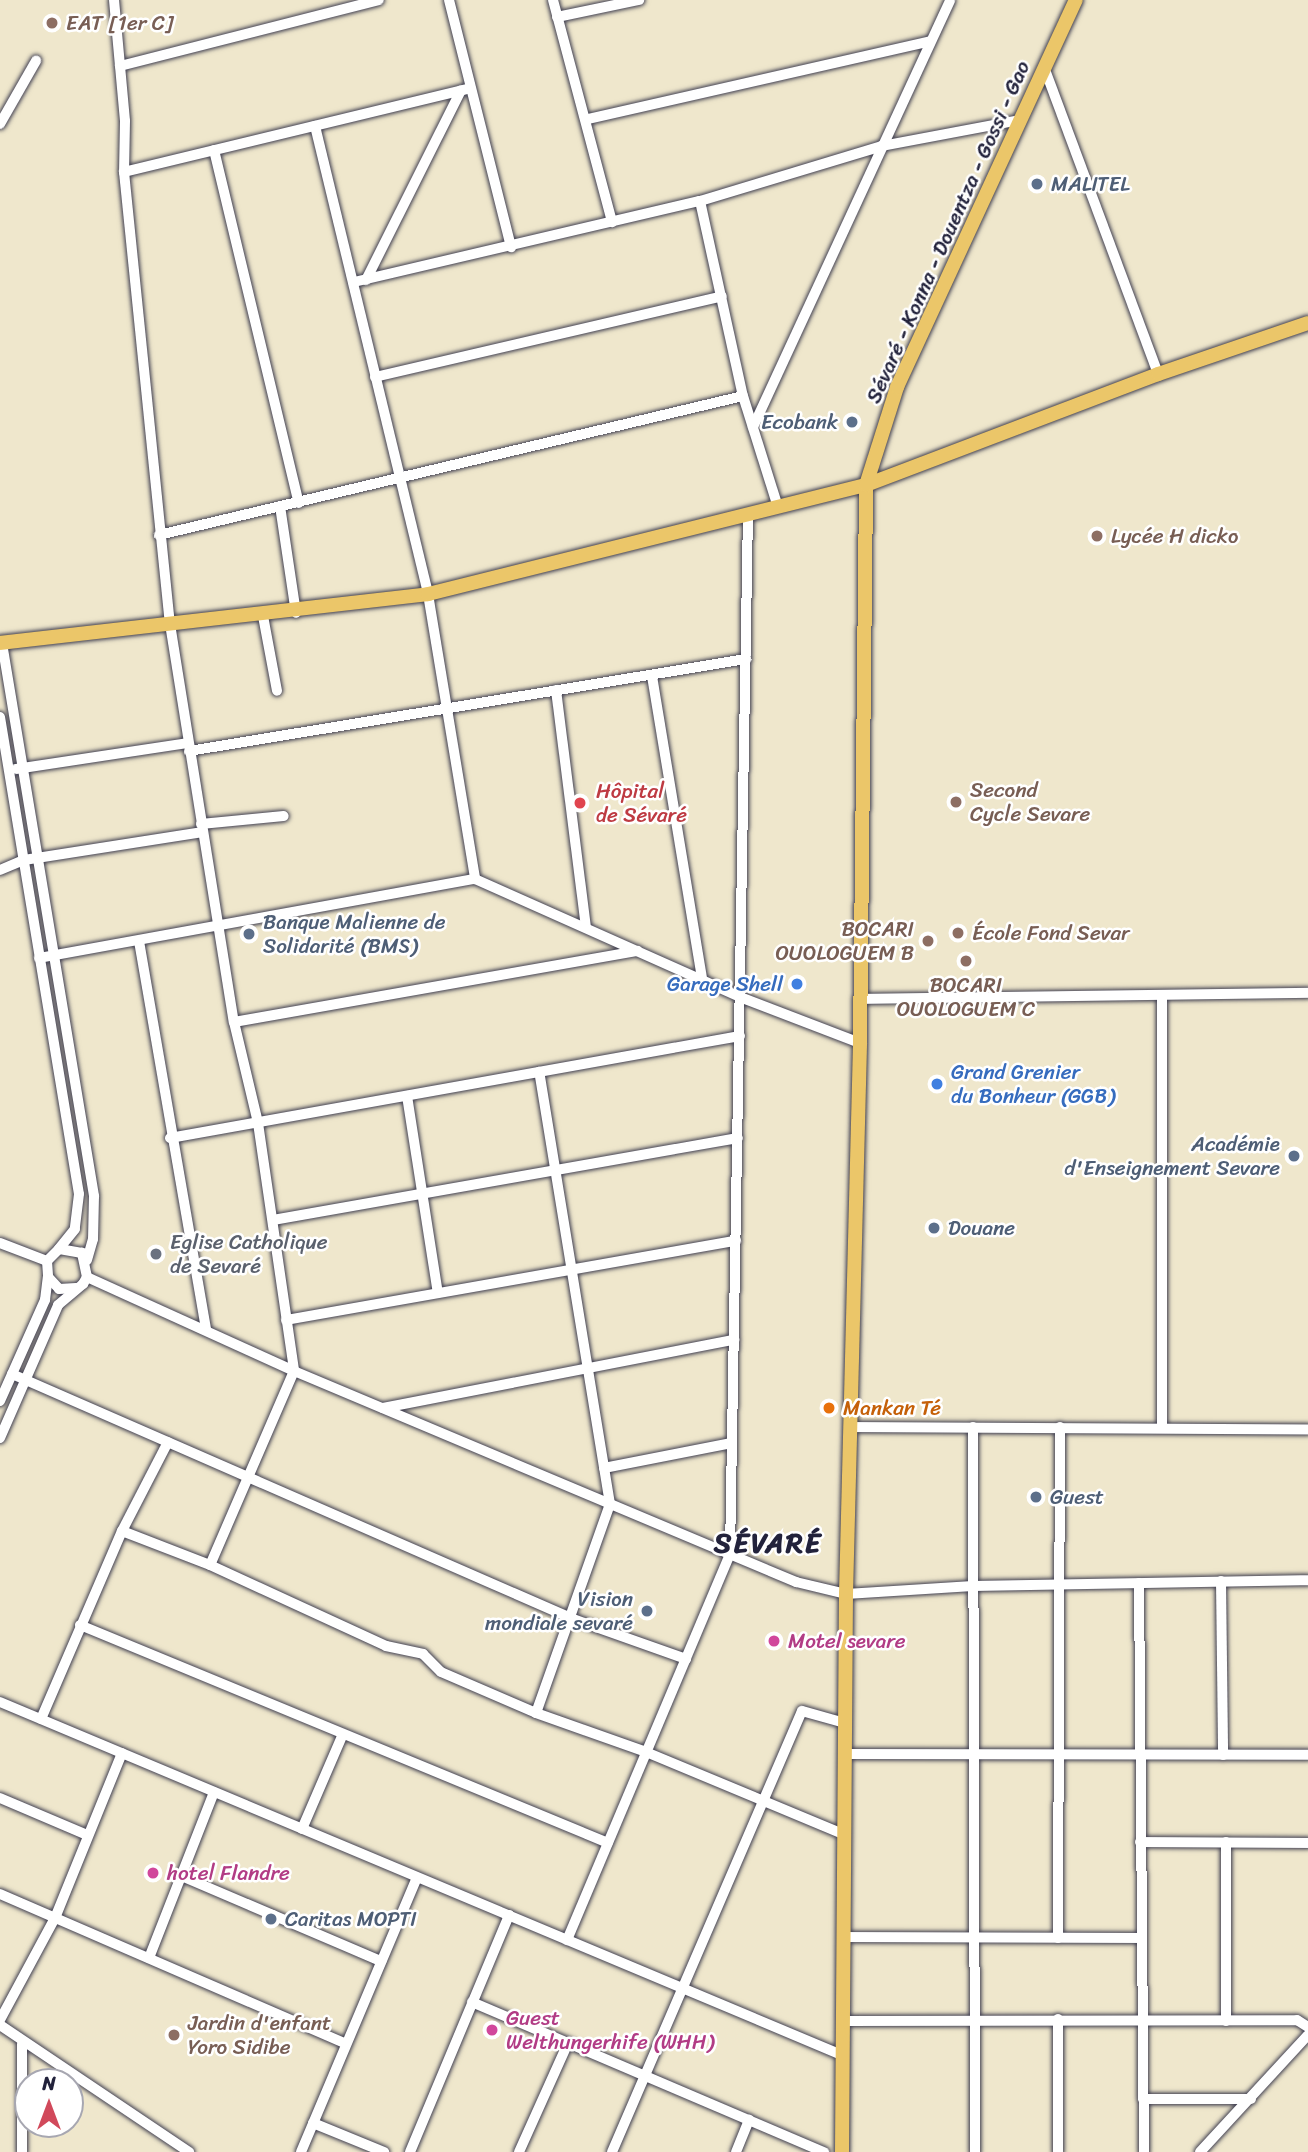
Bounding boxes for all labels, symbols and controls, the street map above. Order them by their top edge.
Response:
place label: EAT [1er C] [66,10,174,36]
marker: EAT [1er C] [44,15,60,31]
street label: Sévaré - Konna - Douentza - Gossi - Gao [861,57,1035,407]
place label: MALITEL [1051,171,1130,197]
marker: MALITEL [1029,176,1045,192]
place label: Ecobank [761,409,838,435]
marker: Ecobank [844,414,860,430]
place label: Lycée H dicko [1111,523,1239,549]
marker: Lycée H dicko [1089,528,1105,544]
place label: Second Cycle Sevare [970,777,1090,827]
place label: Hôpital de Sévaré [596,778,687,828]
marker: Hôpital de Sévaré [570,793,590,813]
marker: Second Cycle Sevare [948,794,964,810]
place label: Banque Malienne de Solidarité (BMS) [263,909,446,959]
place label: BOCARI OUOLOGUEM B [776,916,914,966]
place label: École Fond Sevar [972,920,1130,946]
marker: École Fond Sevar [950,925,966,941]
marker: Banque Malienne de Solidarité (BMS) [241,926,257,942]
marker: BOCARI OUOLOGUEM B [920,933,936,949]
marker: BOCARI OUOLOGUEM C [958,953,974,969]
place label: Garage Shell [667,971,783,997]
place label: BOCARI OUOLOGUEM C [897,972,1035,1022]
marker: Garage Shell [789,976,805,992]
place label: Grand Grenier du Bonheur (GGB) [951,1059,1116,1109]
marker: Grand Grenier du Bonheur (GGB) [929,1076,945,1092]
place label: Académie d'Enseignement Sevare [1065,1131,1280,1181]
marker: Académie d'Enseignement Sevare [1286,1148,1302,1164]
place label: Douane [948,1215,1015,1241]
marker: Douane [926,1220,942,1236]
place label: Eglise Catholique de Sevaré [170,1229,327,1279]
marker: Eglise Catholique de Sevaré [148,1246,164,1262]
place label: Mankan Té [843,1395,941,1421]
marker: Mankan Té [821,1400,837,1416]
place label: Guest [1050,1484,1104,1510]
marker: Guest [1028,1489,1044,1505]
district label: SÉVARÉ [713,1526,823,1560]
place label: Vision mondiale sevaré [485,1586,633,1636]
marker: Vision mondiale sevaré [639,1603,655,1619]
place label: Motel sevare [788,1628,907,1654]
marker: Motel sevare [766,1633,782,1649]
place label: hotel Flandre [167,1860,290,1886]
marker: hotel Flandre [145,1865,161,1881]
place label: Caritas MOPTI [285,1906,417,1932]
marker: Caritas MOPTI [263,1911,279,1927]
place label: Guest Welthungerhife (WHH) [506,2005,714,2055]
place label: Jardin d'enfant Yoro Sidibe [188,2010,332,2060]
marker: Guest Welthungerhife (WHH) [484,2022,500,2038]
marker: Jardin d'enfant Yoro Sidibe [166,2027,182,2043]
text: N [42,2067,56,2100]
north arrow [14,2068,84,2138]

